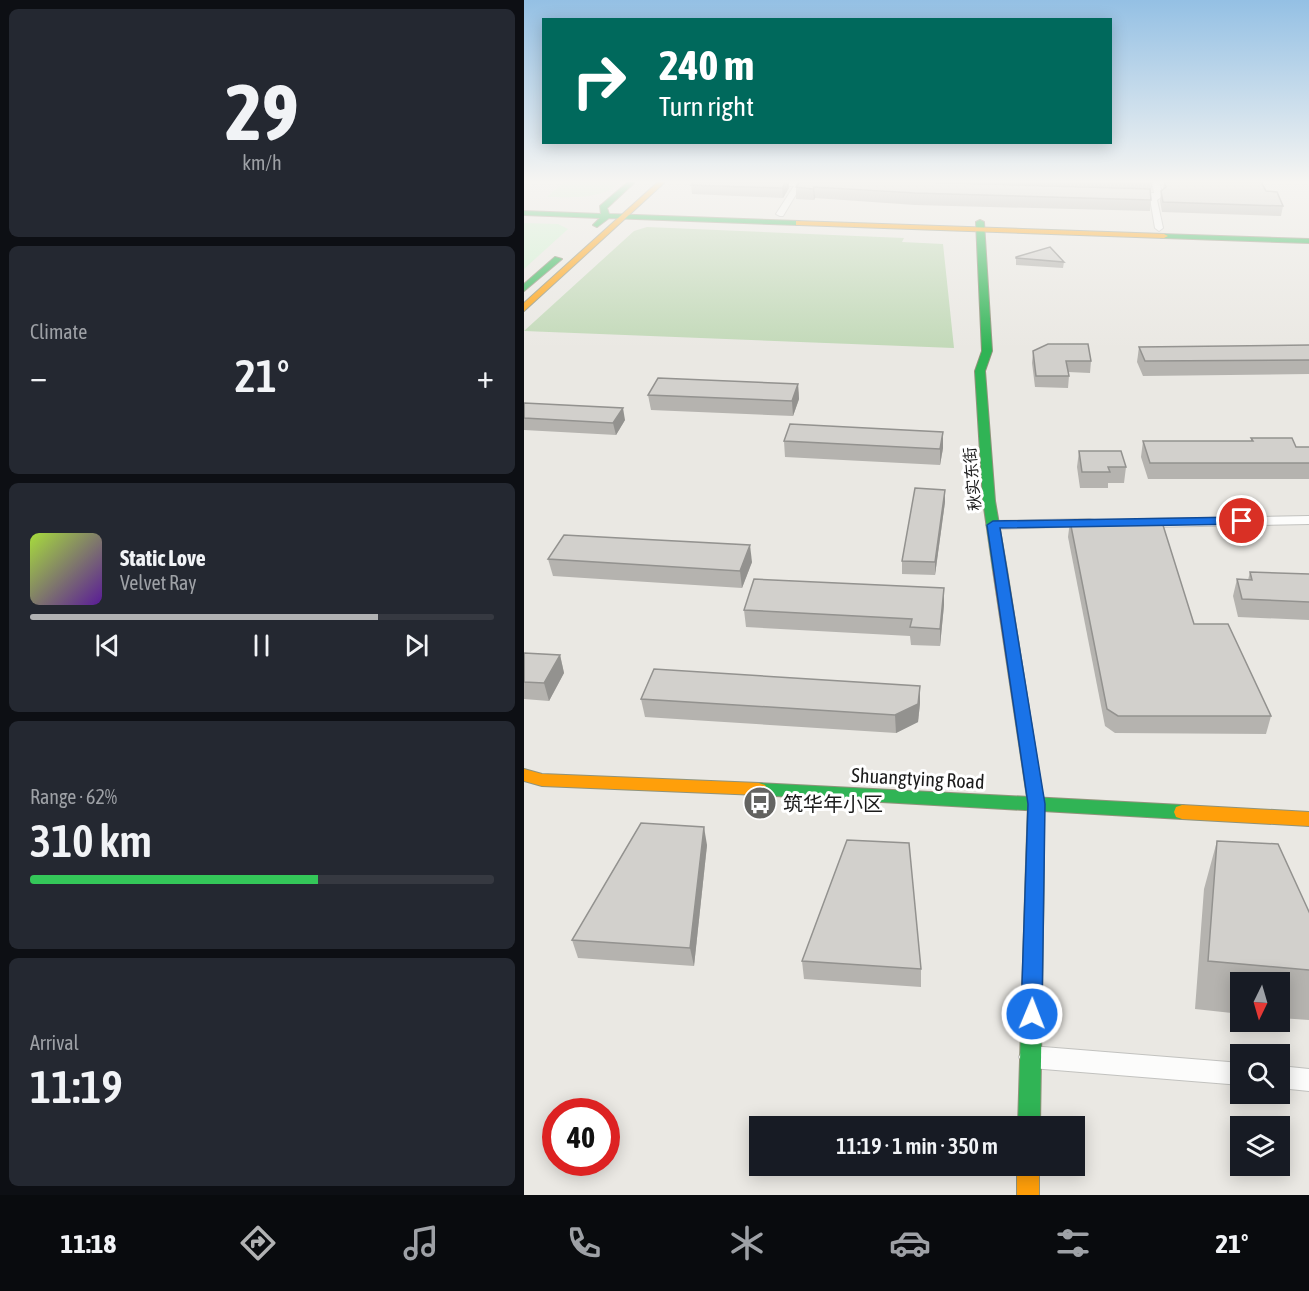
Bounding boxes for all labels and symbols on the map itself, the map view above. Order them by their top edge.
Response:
street label: 秋实东街 [960,446,984,512]
pin [1216,495,1267,546]
street label: Shuangtying Road [851,763,985,793]
bus stop icon: 筑华年小区 [742,785,778,821]
place label: 筑华年小区 [783,792,883,815]
north arrow [1230,972,1290,1032]
position arrow [1000,982,1064,1046]
speed limit sign: 40 [542,1098,620,1176]

